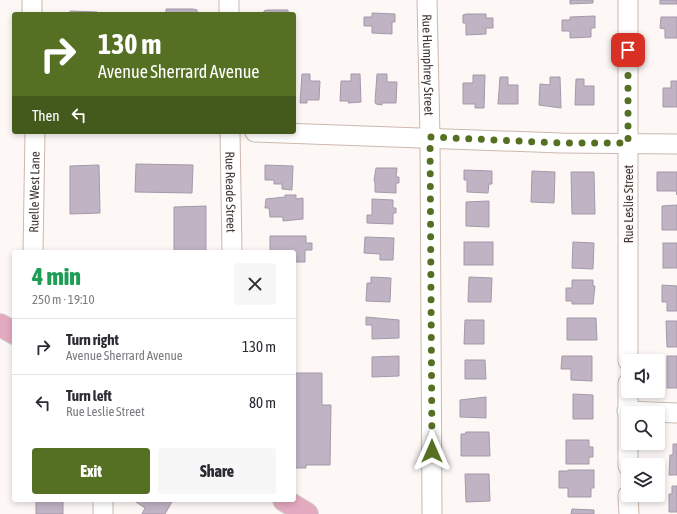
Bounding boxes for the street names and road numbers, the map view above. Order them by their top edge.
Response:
street label: Rue Humphrey Street [420,14,437,116]
street label: Ruelle West Lane [26,151,42,233]
street label: Rue Reade Street [223,151,239,233]
street label: Rue Leslie Street [621,164,636,243]

